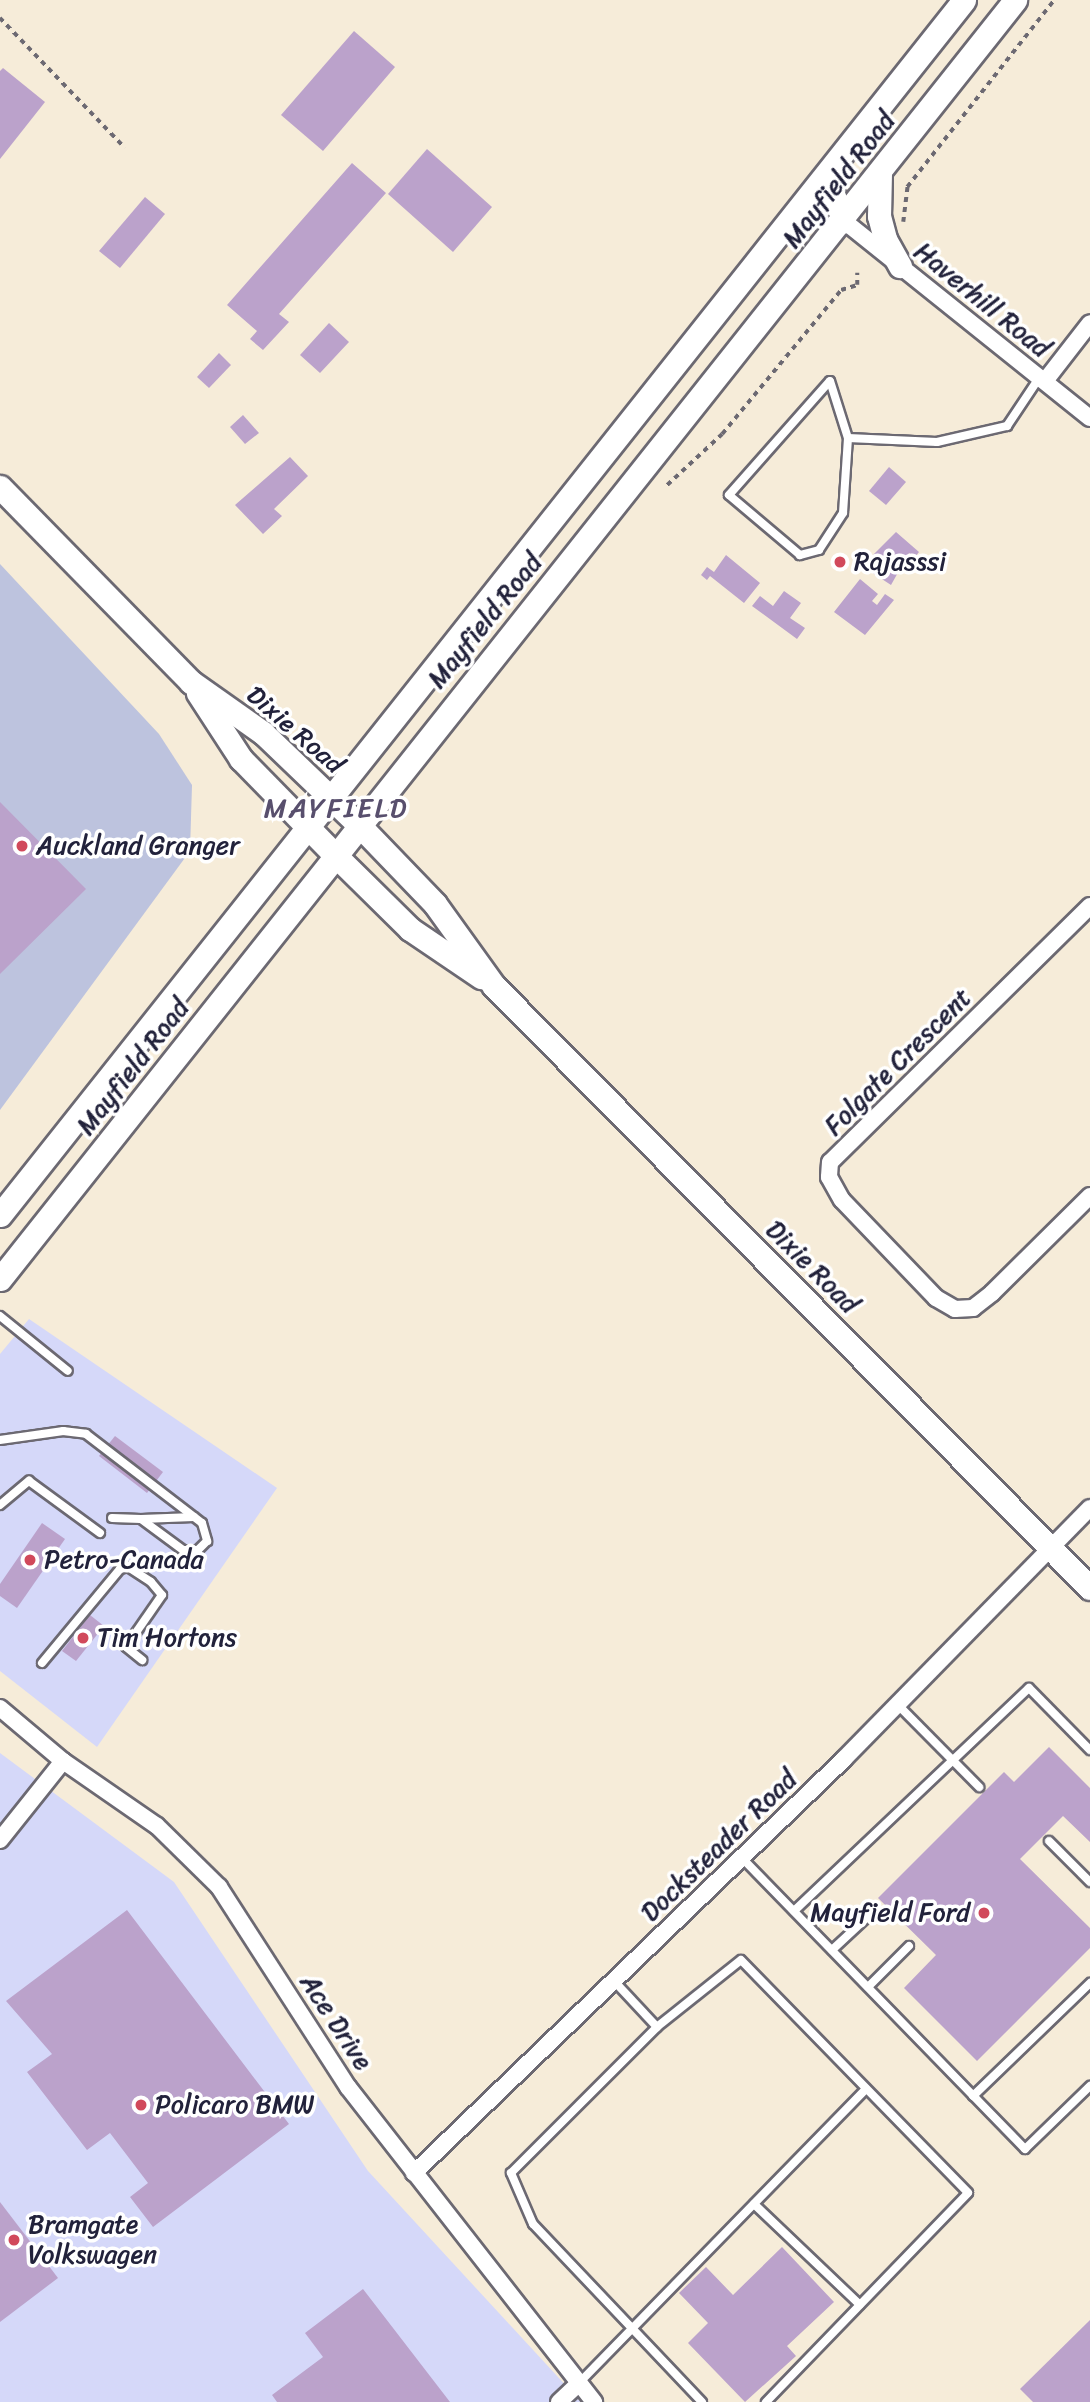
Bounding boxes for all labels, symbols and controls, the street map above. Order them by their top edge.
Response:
street label: Mayfield Road [776,106,902,254]
street label: Haverhill Road [908,236,1056,364]
place label: Rajasssi [854,546,946,578]
street label: Mayfield Road [421,547,549,695]
marker: Rajasssi [832,554,848,570]
street label: Dixie Road [240,679,350,781]
district label: MAYFIELD [266,791,406,825]
place label: Auckland Granger [36,830,240,862]
marker: Auckland Granger [14,838,30,854]
street label: Folgate Crescent [818,982,978,1142]
street label: Mayfield Road [70,993,196,1141]
street label: Dixie Road [759,1214,865,1320]
place label: Petro-Canada [44,1544,204,1576]
marker: Petro-Canada [22,1552,38,1568]
place label: Tim Hortons [97,1622,238,1654]
marker: Tim Hortons [75,1630,91,1646]
street label: Docksteader Road [635,1764,803,1928]
place label: Mayfield Ford [810,1897,970,1929]
marker: Mayfield Ford [976,1905,992,1921]
street label: Ace Drive [293,1968,379,2076]
place label: Policaro BMW [155,2089,315,2121]
marker: Policaro BMW [133,2097,149,2113]
place label: Bramgate Volkswagen [28,2209,157,2270]
marker: Bramgate Volkswagen [6,2232,22,2248]

